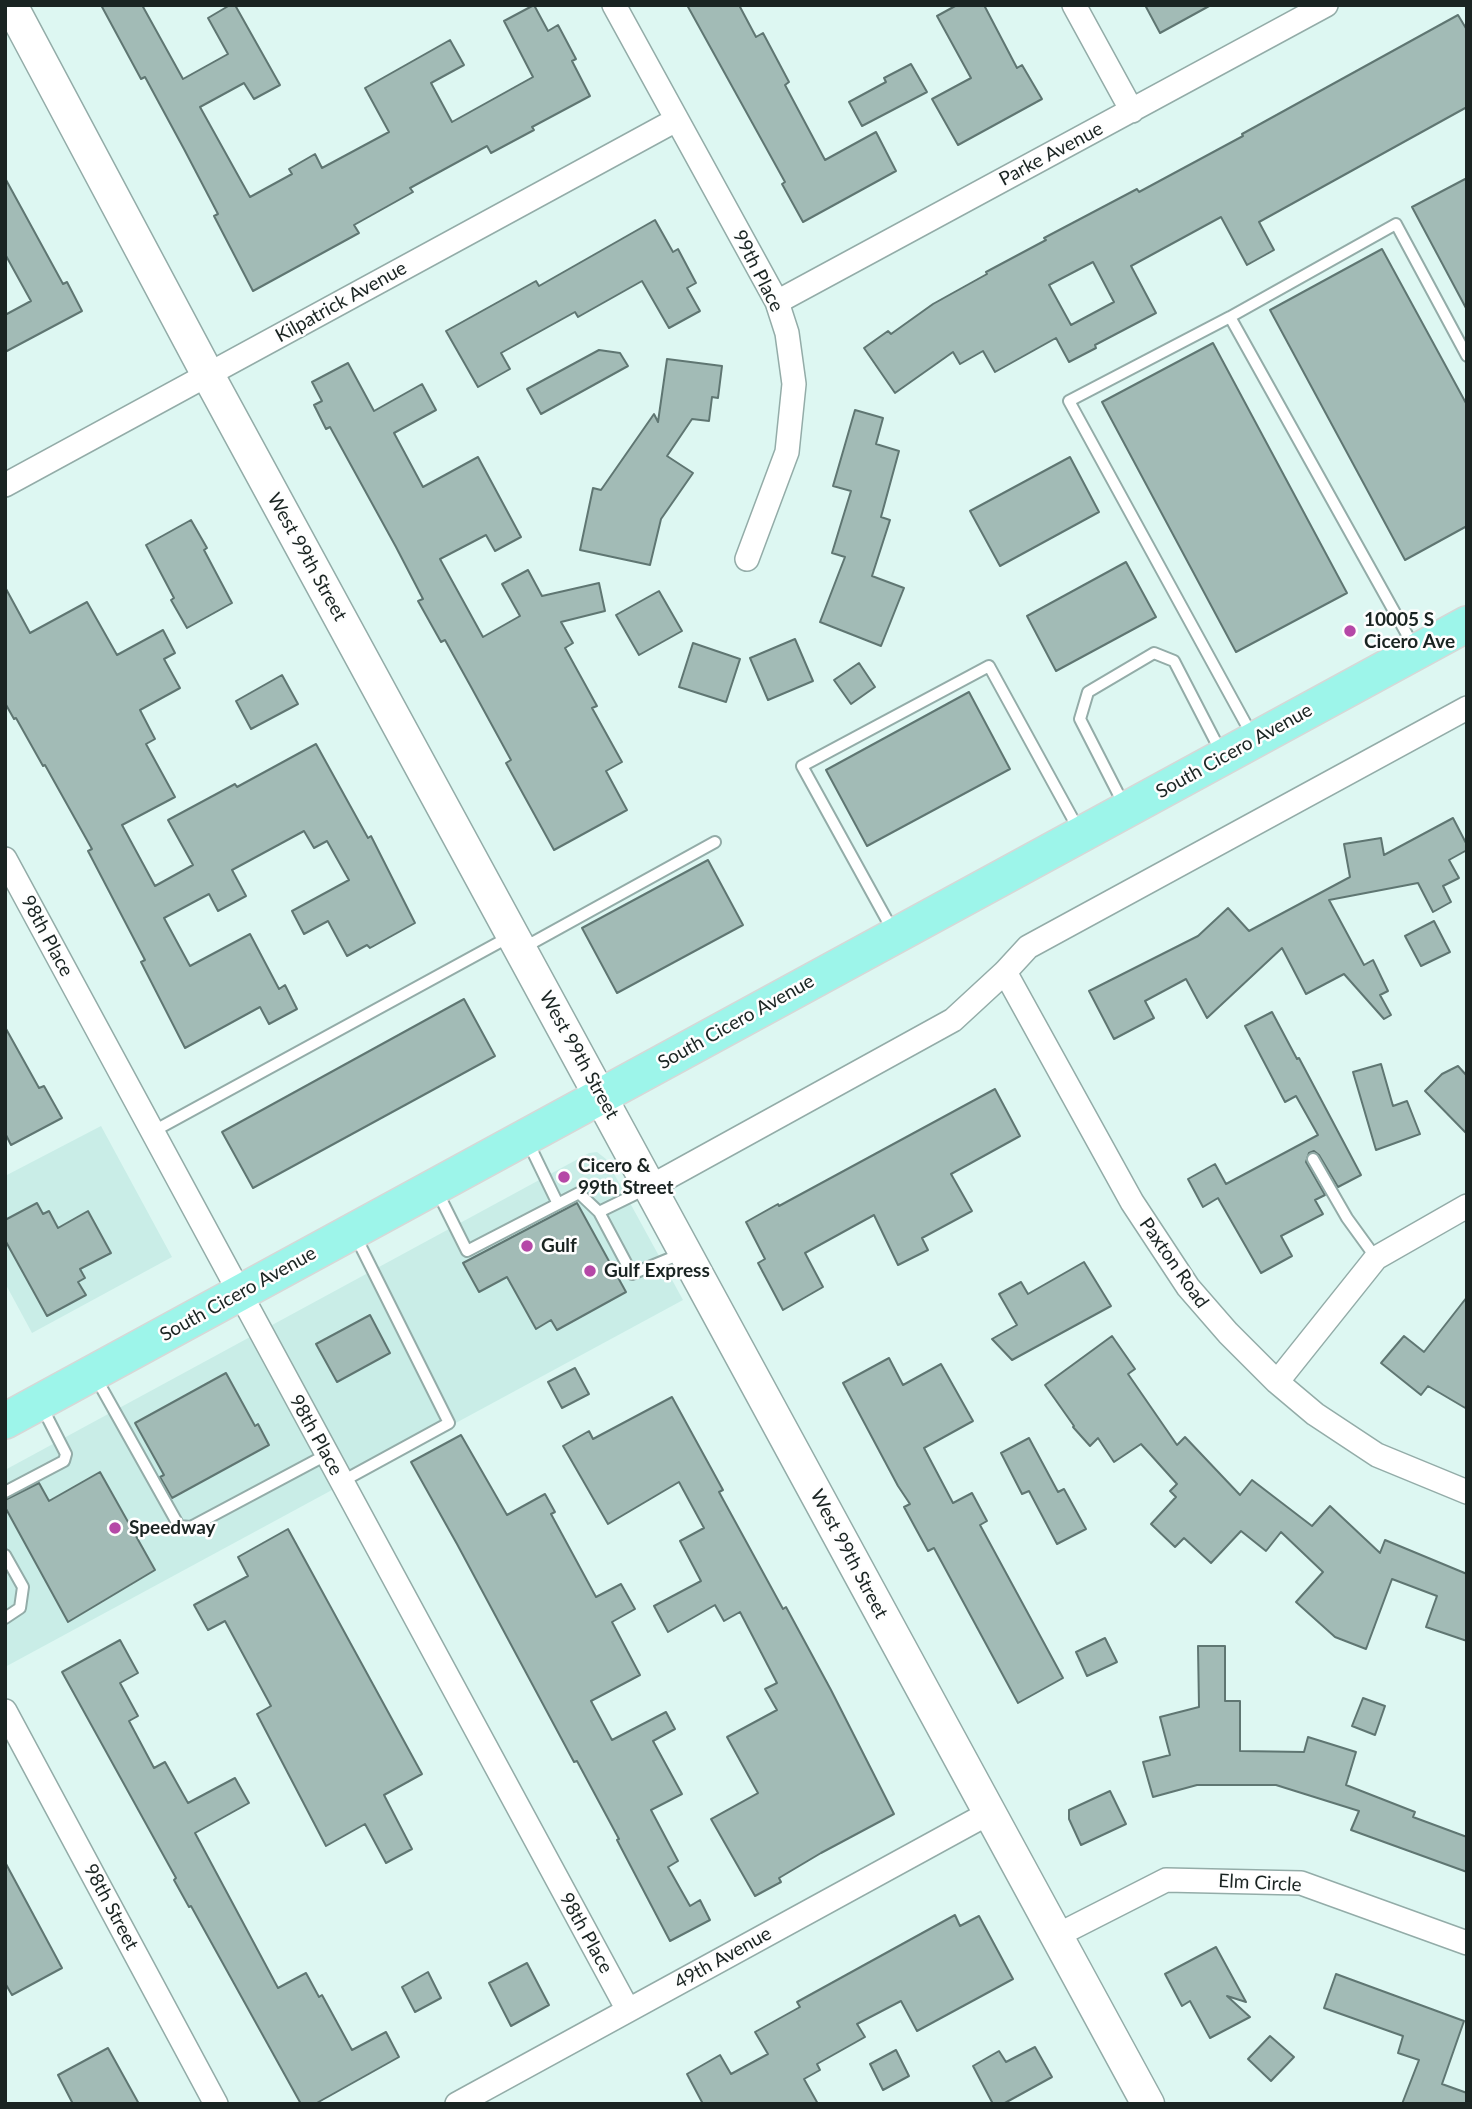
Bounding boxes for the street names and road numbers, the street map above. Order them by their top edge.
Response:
street label: Parke Avenue [995,117,1107,191]
street label: 99th Place [728,226,788,316]
street label: Kilpatrick Avenue [271,257,411,347]
street label: West 99th Street [262,489,352,625]
street label: South Cicero Avenue [1152,699,1316,803]
street label: 98th Place [16,892,78,980]
street label: South Cicero Avenue [654,970,818,1074]
street label: West 99th Street [534,987,624,1123]
street label: Paxton Road [1135,1213,1213,1313]
street label: South Cicero Avenue [156,1242,320,1346]
street label: 98th Place [285,1391,347,1479]
street label: West 99th Street [805,1486,893,1622]
street label: 98th Street [79,1860,143,1954]
street label: Elm Circle [1218,1869,1302,1897]
street label: 98th Place [555,1889,617,1977]
street label: 49th Avenue [671,1922,775,1994]

